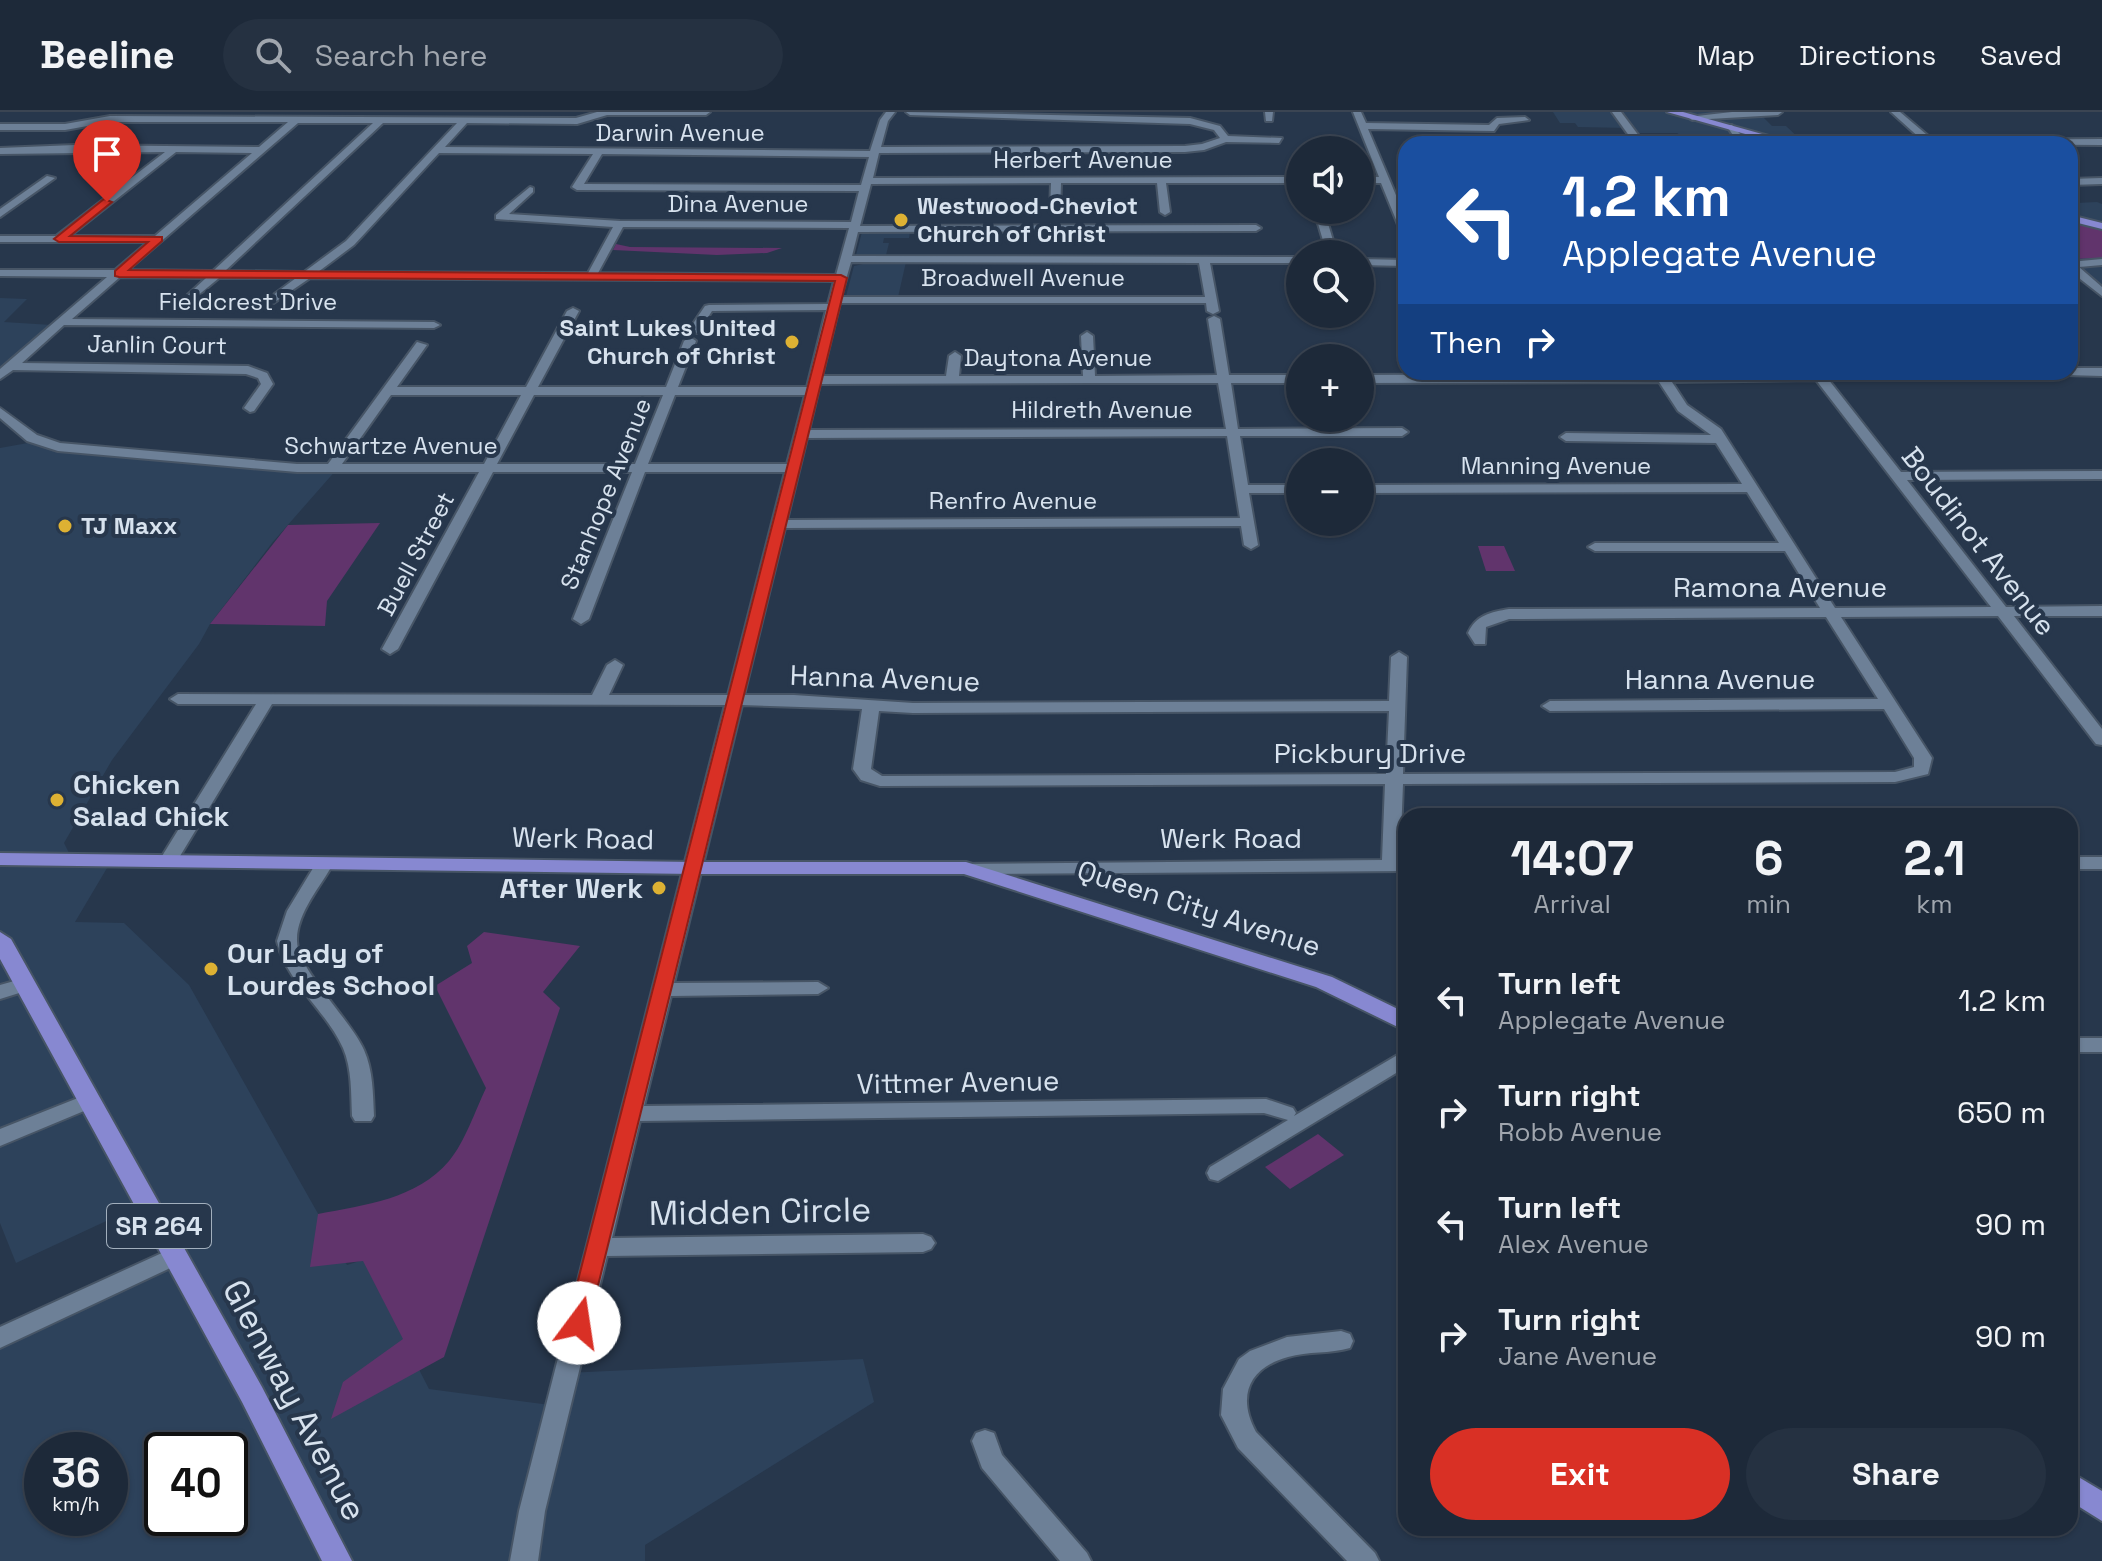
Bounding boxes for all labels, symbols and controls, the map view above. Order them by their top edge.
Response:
search box [223,19,783,91]
text: Beeline [40,31,175,79]
icon: search [251,33,295,77]
text: Search here [315,36,488,75]
text: Map [1697,37,1755,73]
text: Directions [1799,37,1936,73]
text: Saved [1980,37,2062,73]
street label: Darwin Avenue [595,117,765,148]
pin [73,120,141,202]
icon: arrive [85,132,129,176]
map controls [1286,136,1374,536]
button: sound [1286,136,1374,224]
street label: Herbert Avenue [993,144,1173,175]
text: 1.2 km [1562,161,1731,232]
icon: left [1430,168,1534,272]
street label: Dina Avenue [668,188,808,219]
place label: Westwood-Cheviot Church of Christ [917,190,1138,249]
marker: Westwood-Cheviot Church of Christ [892,211,910,229]
text: Applegate Avenue [1562,231,1877,277]
button: search [1286,240,1374,328]
street label: Broadwell Avenue [921,262,1125,293]
street label: Fieldcrest Drive [159,286,337,317]
place label: Saint Lukes United Church of Christ [560,312,776,371]
icon: right [1518,320,1562,364]
text: Then [1430,323,1502,362]
street label: Janlin Court [87,328,227,361]
marker: Saint Lukes United Church of Christ [783,333,801,351]
street label: Daytona Avenue [964,342,1152,373]
button: + [1286,344,1374,432]
street label: Stanhope Avenue [553,393,658,594]
street label: Hildreth Avenue [1011,394,1193,425]
street label: Schwartze Avenue [284,430,498,461]
street label: Boudinot Avenue [1894,439,2064,643]
button: − [1286,448,1374,536]
street label: Manning Avenue [1461,450,1651,481]
street label: Renfro Avenue [929,485,1097,516]
street label: Buell Street [370,486,461,621]
place label: TJ Maxx [81,510,177,541]
marker: TJ Maxx [56,517,74,535]
street label: Ramona Avenue [1673,569,1887,605]
street label: Hanna Avenue [789,657,981,699]
street label: Hanna Avenue [1625,661,1815,697]
street label: Pickbury Drive [1274,735,1466,771]
place label: Chicken Salad Chick [73,766,230,834]
marker: Chicken Salad Chick [48,791,66,809]
street label: Werk Road [512,819,654,857]
street label: Werk Road [1160,820,1302,856]
text: 14:07 [1511,828,1634,889]
text: 6 [1754,828,1783,889]
text: 2.1 [1903,828,1965,889]
street label: Queen City Avenue [1073,852,1325,964]
place label: After Werk [500,870,643,906]
marker: After Werk [650,879,668,897]
text: Arrival [1533,887,1611,921]
text: min [1746,887,1791,921]
text: km [1916,887,1953,921]
place label: Our Lady of Lourdes School [227,935,435,1003]
marker: Our Lady of Lourdes School [202,960,220,978]
text: Turn left [1498,964,1621,1003]
icon: left [1430,978,1474,1022]
text: 1.2 km [1958,981,2046,1020]
text: Applegate Avenue [1498,1003,1726,1037]
street label: Vittmer Avenue [856,1062,1060,1102]
text: Turn right [1498,1076,1641,1115]
icon: right [1430,1090,1474,1134]
text: 650 m [1957,1093,2046,1132]
text: Robb Avenue [1498,1115,1662,1149]
street label: Midden Circle [648,1188,872,1235]
text: Turn left [1498,1188,1621,1227]
icon: left [1430,1202,1474,1246]
road number: SR 264 [107,1204,211,1248]
text: 90 m [1975,1205,2046,1244]
text: Alex Avenue [1498,1227,1649,1261]
street label: Glenway Avenue [213,1272,376,1528]
position arrow [537,1281,621,1365]
text: Turn right [1498,1300,1641,1339]
icon: right [1430,1314,1474,1358]
text: 90 m [1975,1317,2046,1356]
text: Jane Avenue [1498,1339,1657,1373]
button: Exit [1430,1428,1730,1520]
button: Share [1746,1428,2046,1520]
speed limit sign: 40 [144,1432,248,1536]
text: 36 [51,1448,101,1499]
text: km/h [52,1491,100,1517]

